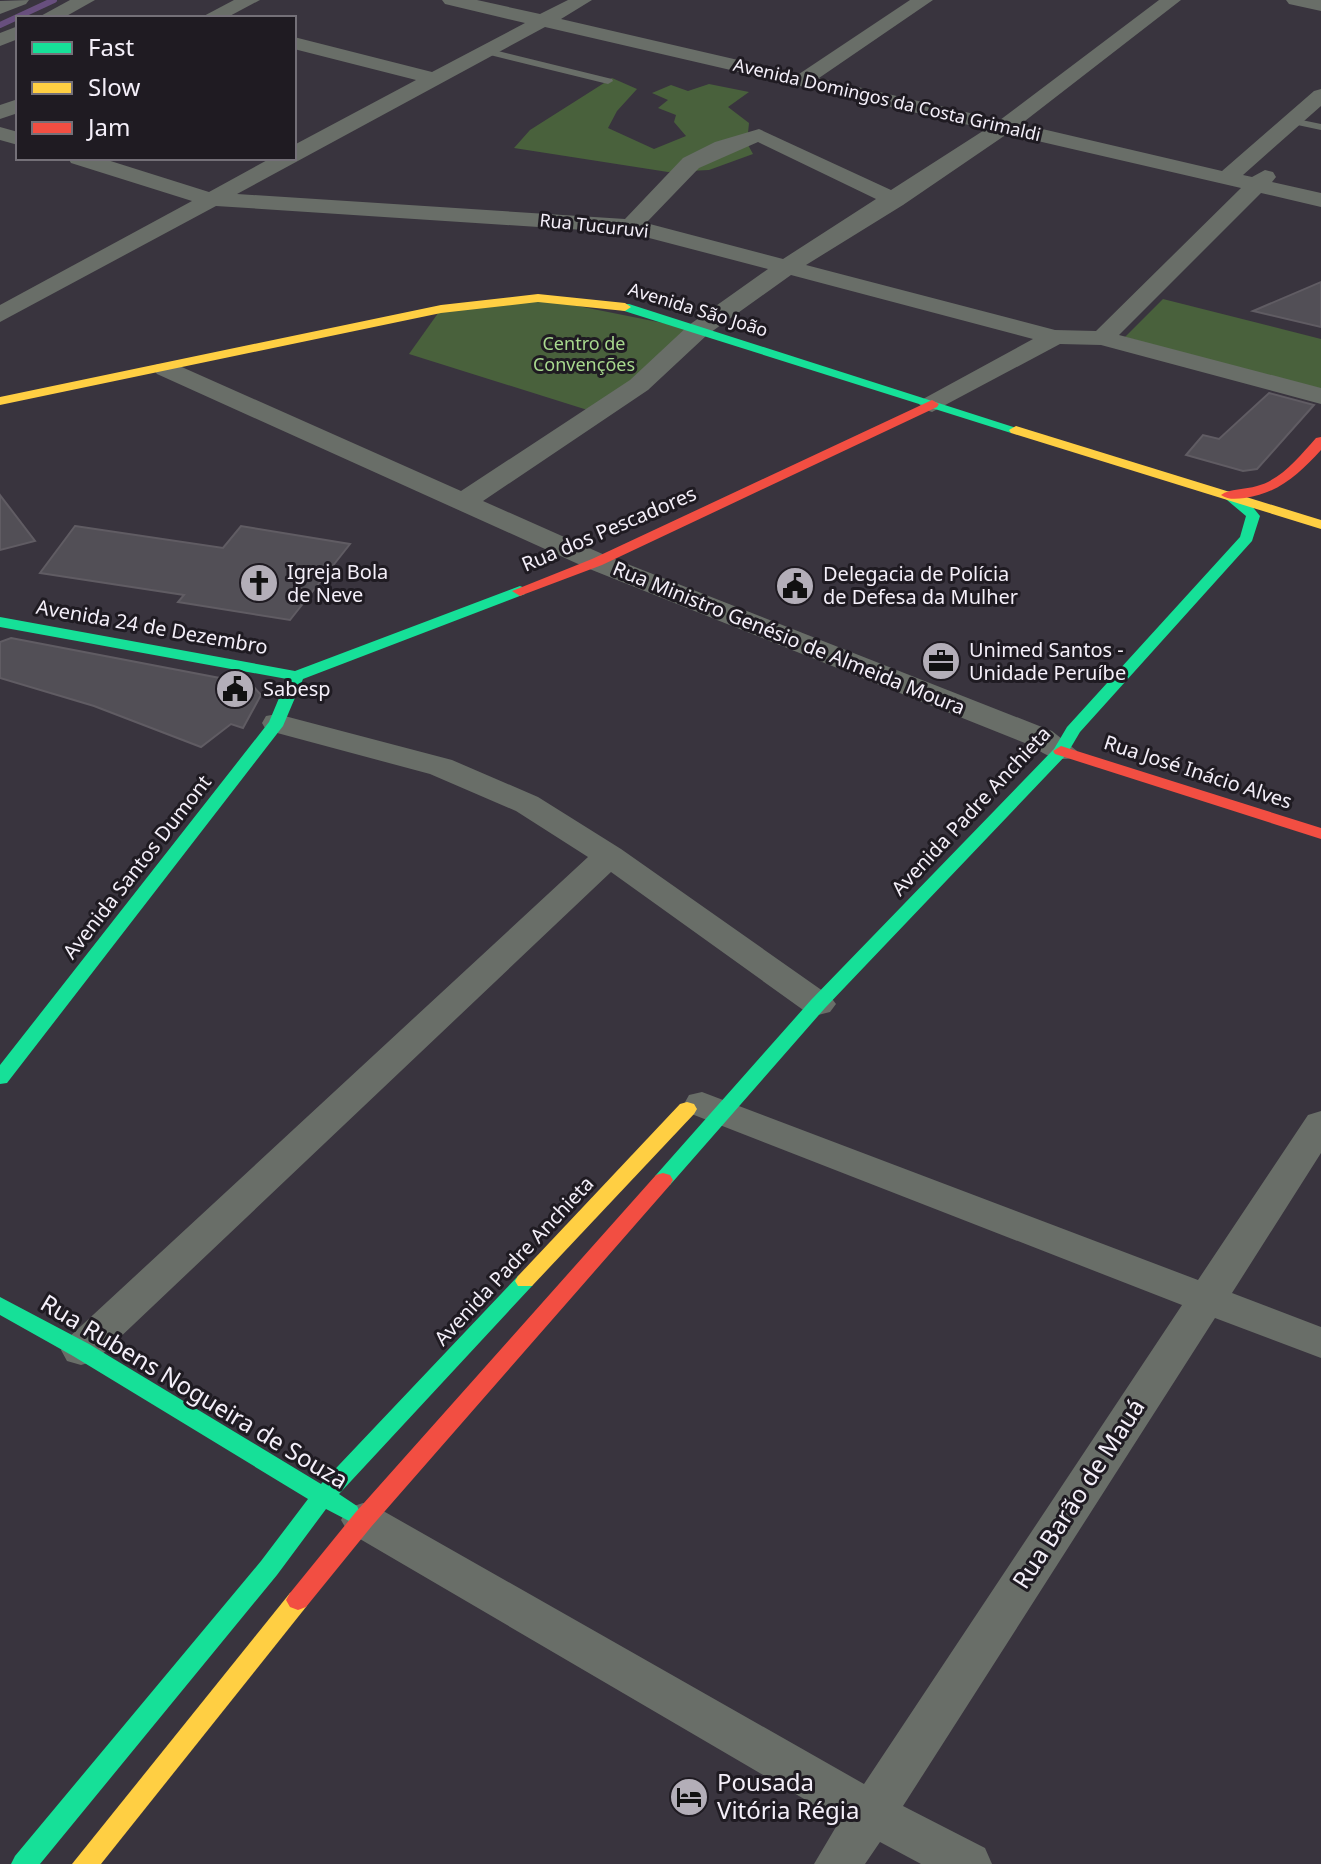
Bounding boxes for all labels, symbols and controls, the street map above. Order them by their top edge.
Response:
legend [16,16,296,160]
text: Fast [88,30,134,63]
street label: Avenida Domingos da Costa Grimaldi [731,52,1043,146]
text: Slow [88,70,140,103]
text: Jam [86,110,130,143]
street label: Rua Tucuruvi [538,207,650,243]
street label: Avenida São João [626,276,771,342]
park label: Centro de Convenções [533,331,635,376]
street label: Rua dos Pescadores [517,480,700,578]
street label: Rua Ministro Genésio de Almeida Moura [609,554,969,721]
place label: Igreja Bola de Neve [287,558,388,608]
place label: Delegacia de Polícia de Defesa da Mulher [823,560,1018,610]
church icon: Igreja Bola de Neve [238,562,280,604]
public building icon: Delegacia de Polícia de Defesa da Mulher [774,565,816,607]
street label: Avenida 24 de Dezembro [34,593,270,660]
place label: Unimed Santos - Unidade Peruíbe [969,636,1126,686]
office icon: Unimed Santos - Unidade Peruíbe [920,640,962,682]
public building icon: Sabesp [214,668,256,710]
place label: Sabesp [263,675,331,702]
street label: Avenida Padre Anchieta [885,720,1056,901]
street label: Rua José Inácio Alves [1101,728,1296,815]
street label: Avenida Santos Dumont [56,769,217,964]
street label: Avenida Padre Anchieta [428,1170,599,1351]
street label: Rua Rubens Nogueira de Souza [35,1286,355,1496]
street label: Rua Barão de Mauá [1004,1392,1152,1595]
place label: Pousada Vitória Régia [717,1765,859,1826]
hotel icon: Pousada Vitória Régia [668,1776,710,1818]

